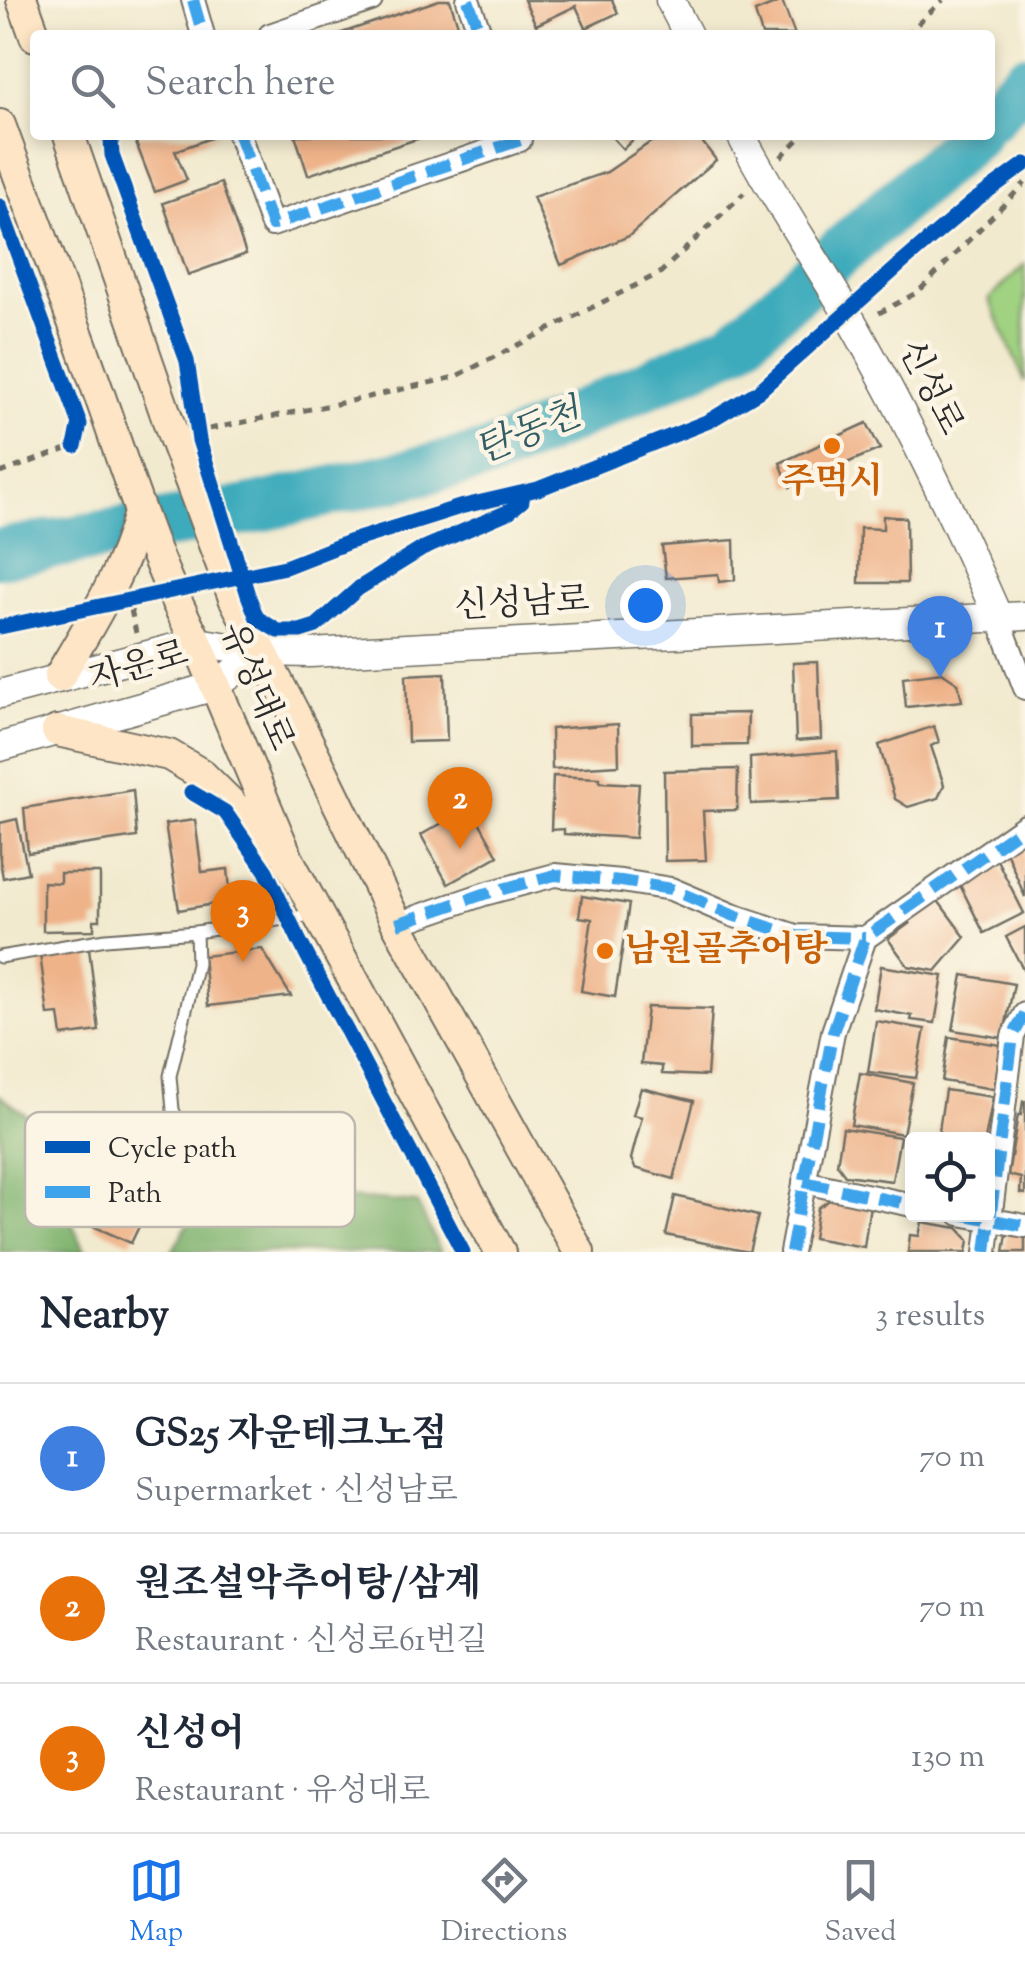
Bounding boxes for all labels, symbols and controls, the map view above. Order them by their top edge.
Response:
search box [30,30,995,140]
icon: search [65,58,120,113]
text: Search here [145,58,336,112]
street label: 신성로 [883,331,975,445]
water label: 탄동천 [468,387,592,480]
marker: 주먹시 [821,435,843,457]
place label: 주먹시 [781,458,883,509]
street label: 신성남로 [453,576,591,634]
your location [620,580,671,631]
pin: 1 [908,596,972,678]
street label: 유성대로 [205,615,305,759]
street label: 자운로 [83,630,195,706]
pin: 2 [428,766,492,849]
pin: 3 [210,880,276,962]
place label: 남원골추어탕 [625,926,828,977]
marker: 남원골추어탕 [594,940,616,962]
legend [25,1112,355,1227]
text: Cycle path [108,1130,237,1170]
map controls [905,1132,995,1222]
button: locate [905,1132,995,1222]
text: Path [108,1175,162,1215]
text: Nearby [40,1287,169,1347]
text: 3 results [875,1294,985,1340]
text: GS25 자운테크노점 [135,1409,447,1463]
text: 1 [67,1435,78,1481]
text: 70 m [919,1435,985,1481]
text: Supermarket · 신성남로 [135,1469,458,1515]
text: 원조설악추어탕/삼계 [135,1559,481,1613]
text: 2 [65,1585,80,1631]
text: 70 m [919,1585,985,1631]
text: Restaurant · 신성로61번길 [135,1619,487,1665]
text: 신성어 [135,1709,245,1763]
text: 3 [66,1735,79,1781]
text: 130 m [911,1735,985,1781]
text: Restaurant · 유성대로 [135,1769,430,1815]
tab: Map [129,1853,184,1953]
tab: Directions [441,1853,567,1953]
tab: Saved [824,1853,896,1953]

